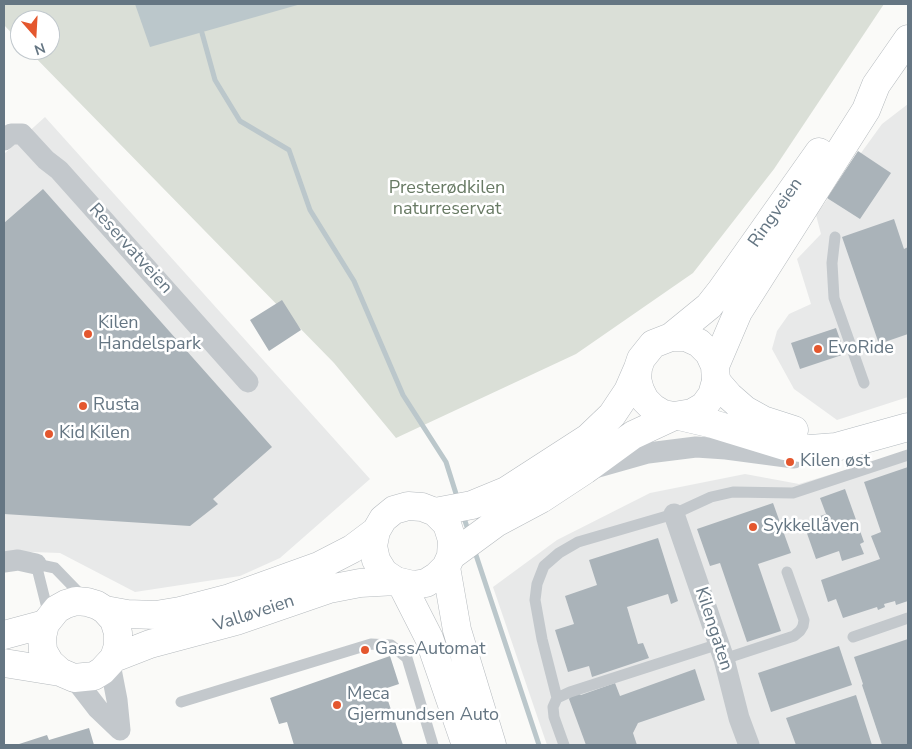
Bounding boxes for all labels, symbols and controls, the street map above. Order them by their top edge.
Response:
north arrow [10,10,60,60]
text: N [32,38,48,59]
street label: Ringveien [744,174,808,252]
park label: Presterødkilen naturreservat [389,178,505,220]
street label: Reservatveien [84,199,176,299]
place label: Kilen Handelspark [98,313,201,356]
marker: Kilen Handelspark [82,328,94,340]
place label: EvoRide [828,338,894,360]
marker: EvoRide [812,343,824,355]
place label: Rusta [93,395,140,417]
marker: Rusta [77,400,89,412]
place label: Kid Kilen [59,423,130,445]
marker: Kid Kilen [43,428,55,440]
place label: Kilen øst [800,451,870,473]
marker: Kilen øst [784,456,796,468]
place label: Sykkellåven [763,516,860,538]
marker: Sykkellåven [747,521,759,533]
street label: Kilengaten [689,584,737,674]
street label: Valløveien [211,591,297,637]
place label: GassAutomat [375,639,486,661]
marker: GassAutomat [359,644,371,656]
place label: Meca Gjermundsen Auto [347,684,499,726]
marker: Meca Gjermundsen Auto [331,699,343,711]

